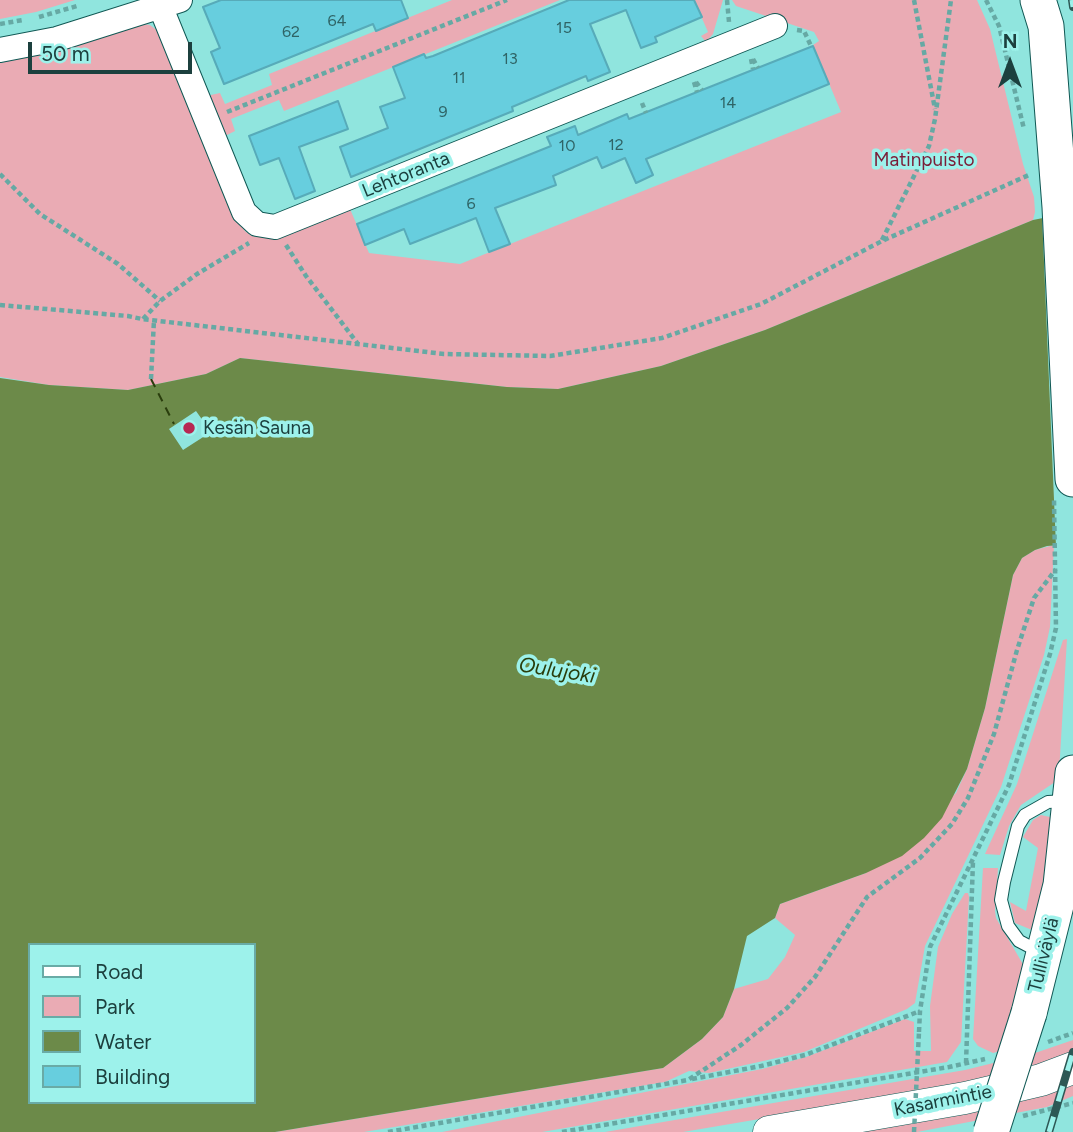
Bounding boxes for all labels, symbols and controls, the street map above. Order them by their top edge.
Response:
house number: 64 [328,11,346,31]
house number: 15 [556,18,572,38]
house number: 62 [282,22,300,42]
scale bar [32,28,196,72]
north arrow [975,28,1045,98]
text: N [1003,30,1017,53]
text: 50 m [41,41,90,66]
house number: 13 [502,49,518,69]
house number: 11 [452,68,466,88]
house number: 14 [720,93,736,113]
house number: 9 [438,102,448,122]
house number: 12 [608,135,624,155]
house number: 10 [559,136,575,156]
street label: Lehtoranta [359,147,453,203]
park label: Matinpuisto [873,149,975,171]
house number: 6 [466,194,476,214]
place label: Kesän Sauna [203,417,311,439]
marker: Kesän Sauna [181,420,197,436]
water label: Oulujoki [517,653,597,689]
street label: Tulliväylä [1024,915,1064,995]
legend [28,943,256,1104]
text: Road [95,959,143,984]
text: Park [95,994,135,1019]
text: Water [95,1029,151,1054]
text: Building [95,1064,170,1089]
street label: Kasarmintie [892,1080,994,1122]

